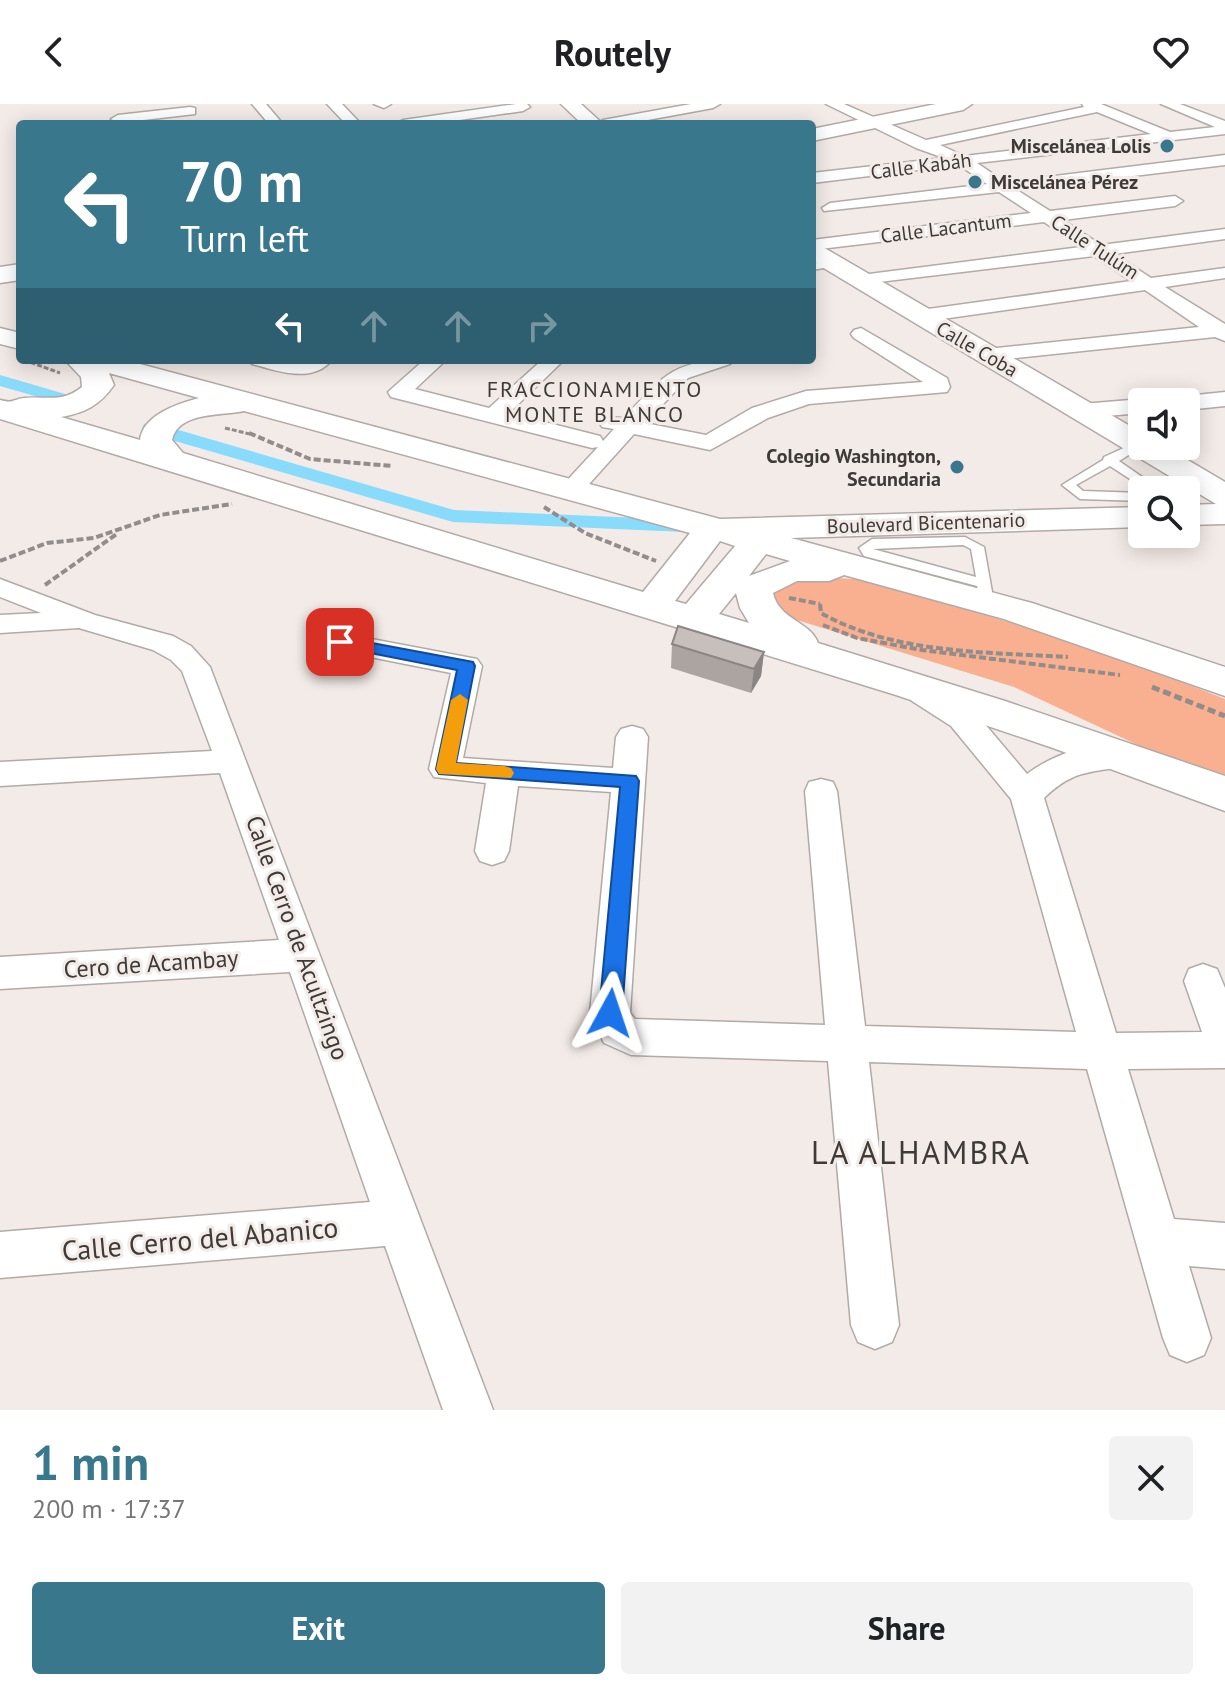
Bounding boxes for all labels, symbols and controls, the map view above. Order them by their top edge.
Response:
text: Routely [554,29,671,76]
icon: back [32,30,76,74]
icon: heart [1149,30,1193,74]
place label: Miscelánea Lolis [1011,133,1151,159]
marker: Miscelánea Lolis [1158,137,1176,155]
text: 70 m [180,145,303,217]
street label: Calle Kabáh [869,147,973,185]
icon: left [48,152,152,256]
place label: Miscelánea Pérez [991,169,1138,195]
marker: Miscelánea Pérez [966,173,984,191]
street label: Calle Lacantum [879,207,1013,249]
street label: Calle Tulúm [1046,209,1144,285]
text: Turn left [180,215,309,262]
icon: left [268,304,312,348]
icon: ahead [352,304,396,348]
icon: ahead [436,304,480,348]
icon: right [520,304,564,348]
street label: Calle Coba [931,315,1023,383]
district label: FRACCIONAMIENTO MONTE BLANCO [487,375,703,428]
map controls [1128,388,1200,548]
button: sound [1128,388,1200,460]
place label: Colegio Washington, Secundaria [766,443,941,492]
marker: Colegio Washington, Secundaria [948,458,966,476]
button: search [1128,476,1200,548]
street label: Boulevard Bicentenario [826,507,1026,539]
pin [306,608,374,676]
icon: arrive [318,620,362,664]
street label: Calle Cerro de Acultzingo [239,811,356,1064]
street label: Cero de Acambay [62,942,239,985]
position arrow [568,971,652,1055]
district label: LA ALHAMBRA [811,1131,1031,1173]
street label: Calle Cerro del Abanico [60,1208,340,1269]
text: 1 min [32,1431,149,1493]
button: close [1109,1436,1193,1520]
text: 200 m · 17:37 [32,1492,186,1525]
button: Exit [32,1582,605,1674]
button: Share [621,1582,1193,1674]

